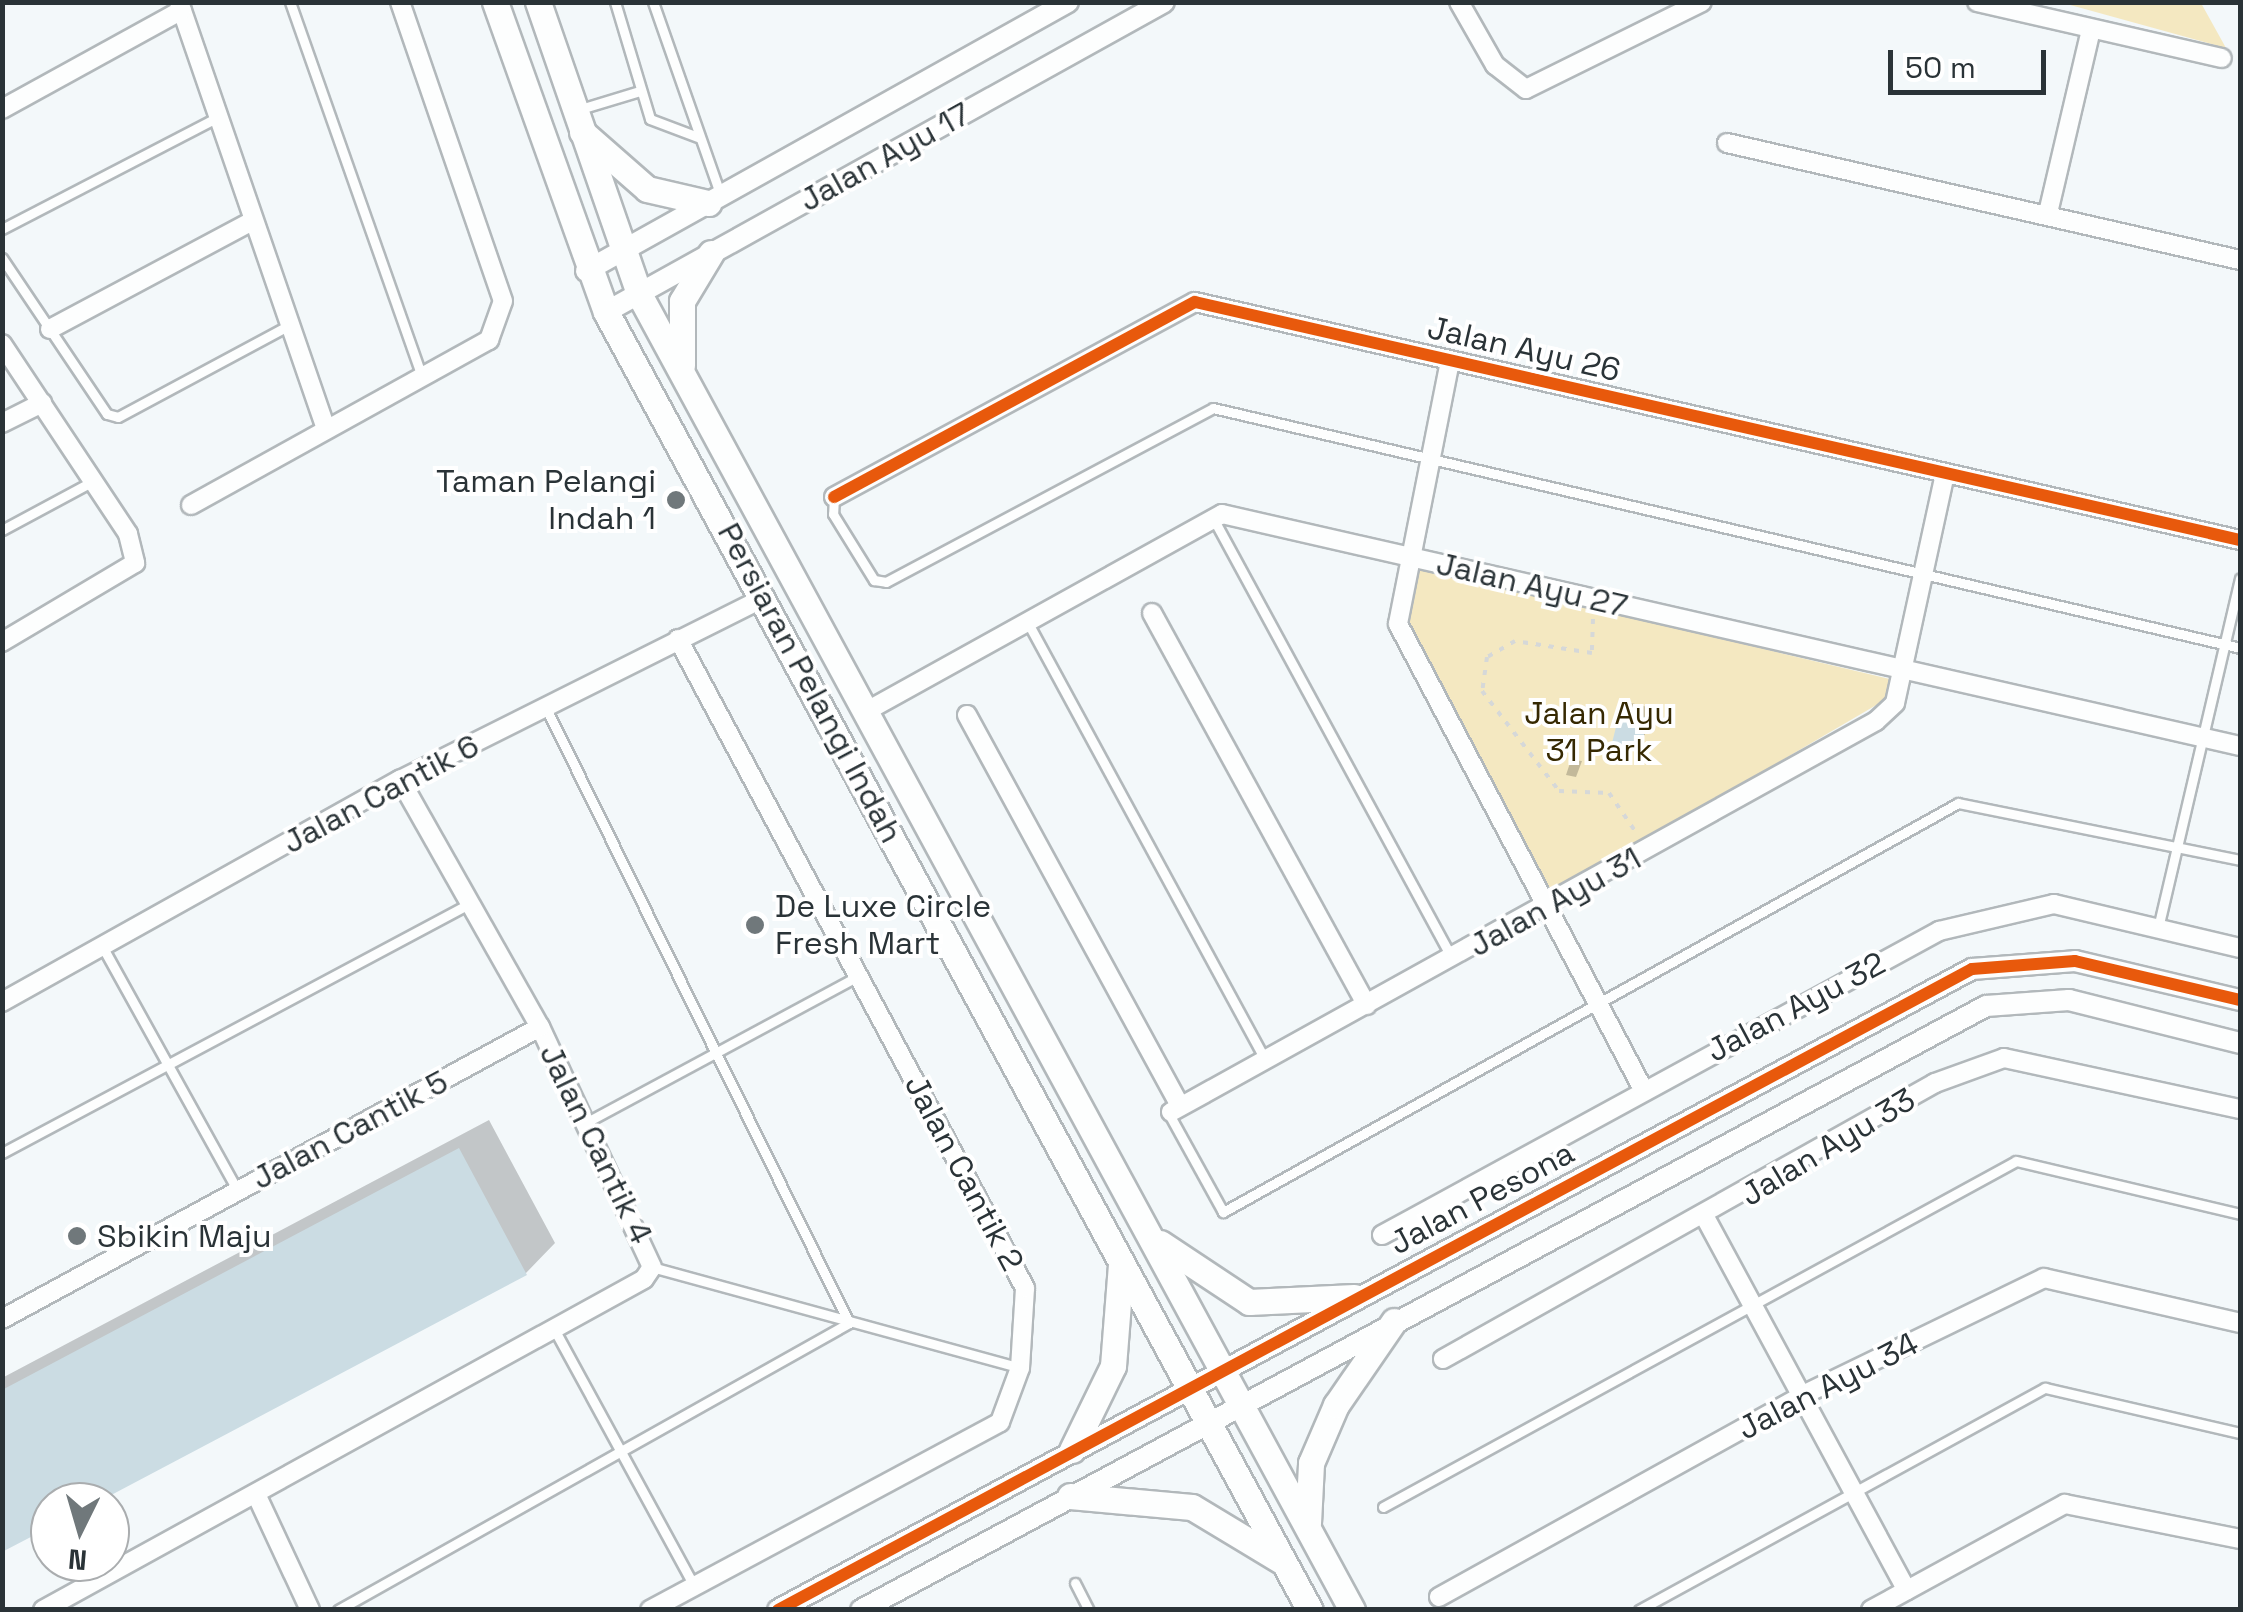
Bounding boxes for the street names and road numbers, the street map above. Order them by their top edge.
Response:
street label: Jalan Ayu 17 [793,94,977,220]
street label: Jalan Ayu 26 [1424,308,1624,390]
street label: Persiaran Pelangi Indah [709,517,911,849]
street label: Jalan Ayu 27 [1433,544,1631,626]
street label: Jalan Cantik 6 [276,726,486,862]
street label: Jalan Ayu 31 [1462,839,1648,965]
street label: Jalan Ayu 32 [1700,944,1892,1070]
street label: Jalan Cantik 4 [531,1038,661,1250]
street label: Jalan Cantik 5 [246,1062,454,1198]
street label: Jalan Cantik 2 [896,1069,1032,1277]
street label: Jalan Ayu 33 [1734,1080,1922,1214]
street label: Jalan Pesona [1383,1133,1581,1263]
street label: Jalan Ayu 34 [1731,1324,1925,1448]

